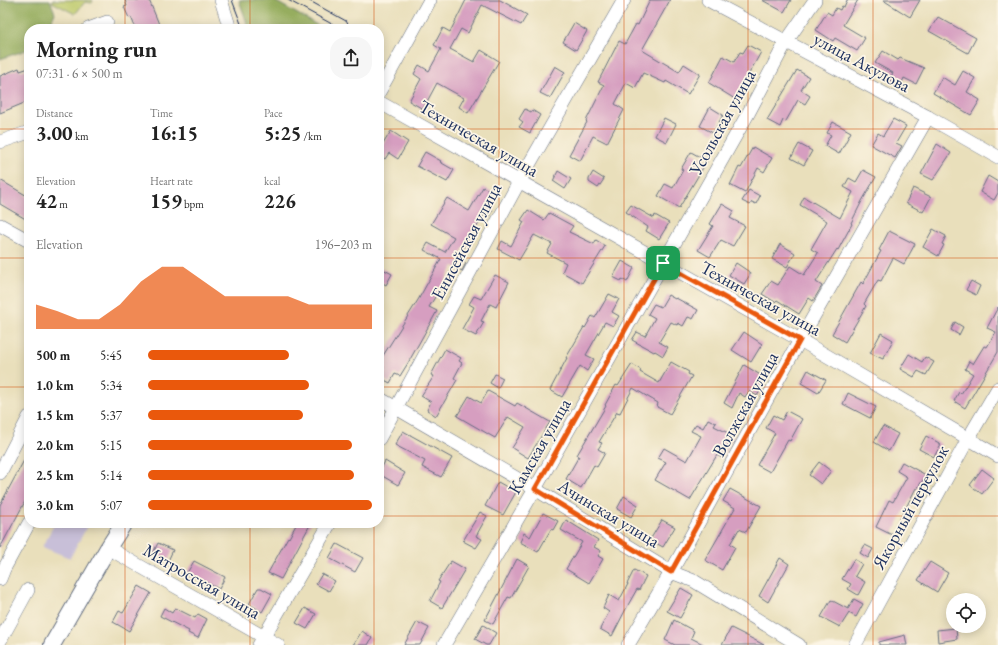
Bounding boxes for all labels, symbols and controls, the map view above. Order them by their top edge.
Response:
street label: улица Акулова [810,27,915,98]
text: Morning run [36,35,157,64]
button: share [330,37,372,79]
street label: Усольская улица [683,64,761,180]
text: 07:31 · 6 × 500 m [36,65,123,82]
street label: Техническая улица [415,94,544,182]
text: Distance [36,106,73,120]
text: Time [150,106,173,120]
text: Pace [264,106,282,120]
text: 3.00 [36,120,73,146]
text: 16:15 [150,120,198,146]
text: 5:25 [264,120,301,146]
text: km [73,129,89,143]
text: /km [301,129,322,143]
text: Elevation [36,174,76,188]
text: Heart rate [150,174,193,188]
text: kcal [264,174,281,188]
street label: Енисейская улица [426,178,507,303]
text: 42 [36,188,57,214]
text: 159 [150,188,182,214]
text: 226 [264,188,296,214]
text: m [57,197,68,211]
text: bpm [182,197,204,211]
text: Elevation [36,236,83,253]
text: 196–203 m [315,236,372,253]
pin [646,246,680,280]
icon: arrive [652,252,674,274]
street label: Техническая улица [697,255,826,341]
text: 500 m [36,347,70,364]
text: 5:45 [100,347,122,364]
street label: Волжская улица [707,347,784,460]
text: 1.0 km [36,377,74,394]
text: 5:34 [100,377,122,394]
street label: Камская улица [502,393,576,498]
text: 1.5 km [36,407,74,424]
text: 5:37 [100,407,122,424]
text: 2.0 km [36,437,74,454]
text: 5:15 [100,437,122,454]
street label: Якорный переулок [866,441,954,574]
text: 2.5 km [36,467,74,484]
text: 5:14 [100,467,122,484]
street label: Ачинская улица [553,473,665,553]
text: 3.0 km [36,497,74,514]
text: 5:07 [100,497,122,514]
street label: Матросская улица [139,538,266,624]
map controls [946,593,986,633]
button: locate [946,593,986,633]

